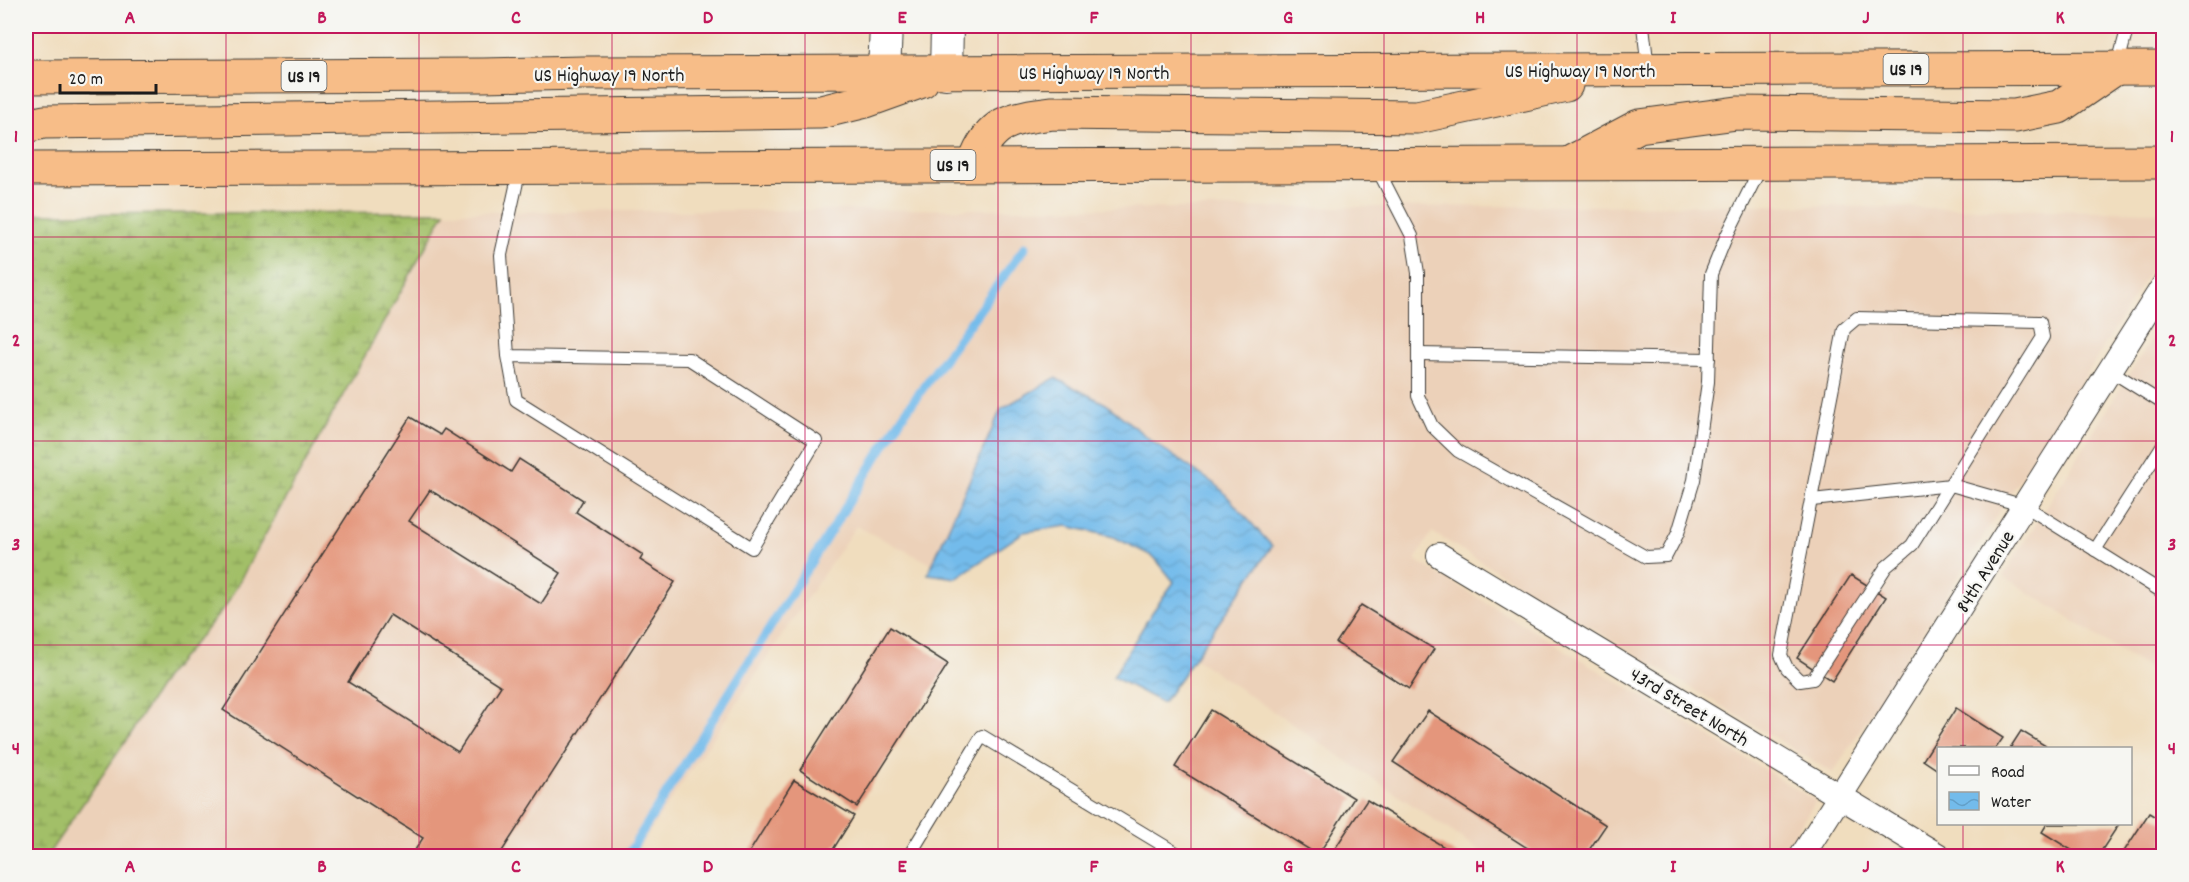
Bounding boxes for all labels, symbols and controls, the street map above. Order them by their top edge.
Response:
text: A [125,5,136,33]
text: B [317,5,327,33]
text: C [511,5,521,33]
text: D [703,5,714,33]
text: E [897,5,907,33]
text: F [1090,5,1100,33]
text: G [1283,5,1293,33]
text: H [1475,5,1485,33]
text: I [1670,5,1677,33]
text: J [1862,5,1870,33]
text: K [2055,5,2065,33]
road number: US 19 [1884,54,1928,84]
scale bar [60,57,156,95]
street label: US Highway 19 North [1505,59,1655,87]
road number: US 19 [282,61,326,91]
street label: US Highway 19 North [1019,61,1169,89]
street label: US Highway 19 North [534,63,684,91]
text: 20 m [69,68,103,93]
text: 1 [14,124,18,152]
text: 1 [2170,124,2174,152]
road number: US 19 [930,150,976,180]
text: 2 [12,328,20,356]
text: 2 [2168,328,2176,356]
street label: 84th Avenue [1950,526,2023,619]
text: 3 [12,532,20,560]
text: 3 [2168,532,2176,560]
street label: 43rd Street North [1624,662,1753,755]
text: 4 [12,736,20,764]
text: 4 [2168,736,2176,764]
legend [1937,747,2132,825]
text: Road [1991,761,2025,786]
text: Water [1991,791,2031,816]
text: A [125,854,136,882]
text: B [317,854,327,882]
text: C [511,854,521,882]
text: D [703,854,714,882]
text: E [897,854,907,882]
text: F [1090,854,1100,882]
text: G [1283,854,1293,882]
text: H [1475,854,1485,882]
text: I [1670,854,1677,882]
text: J [1862,854,1870,882]
text: K [2055,854,2065,882]

